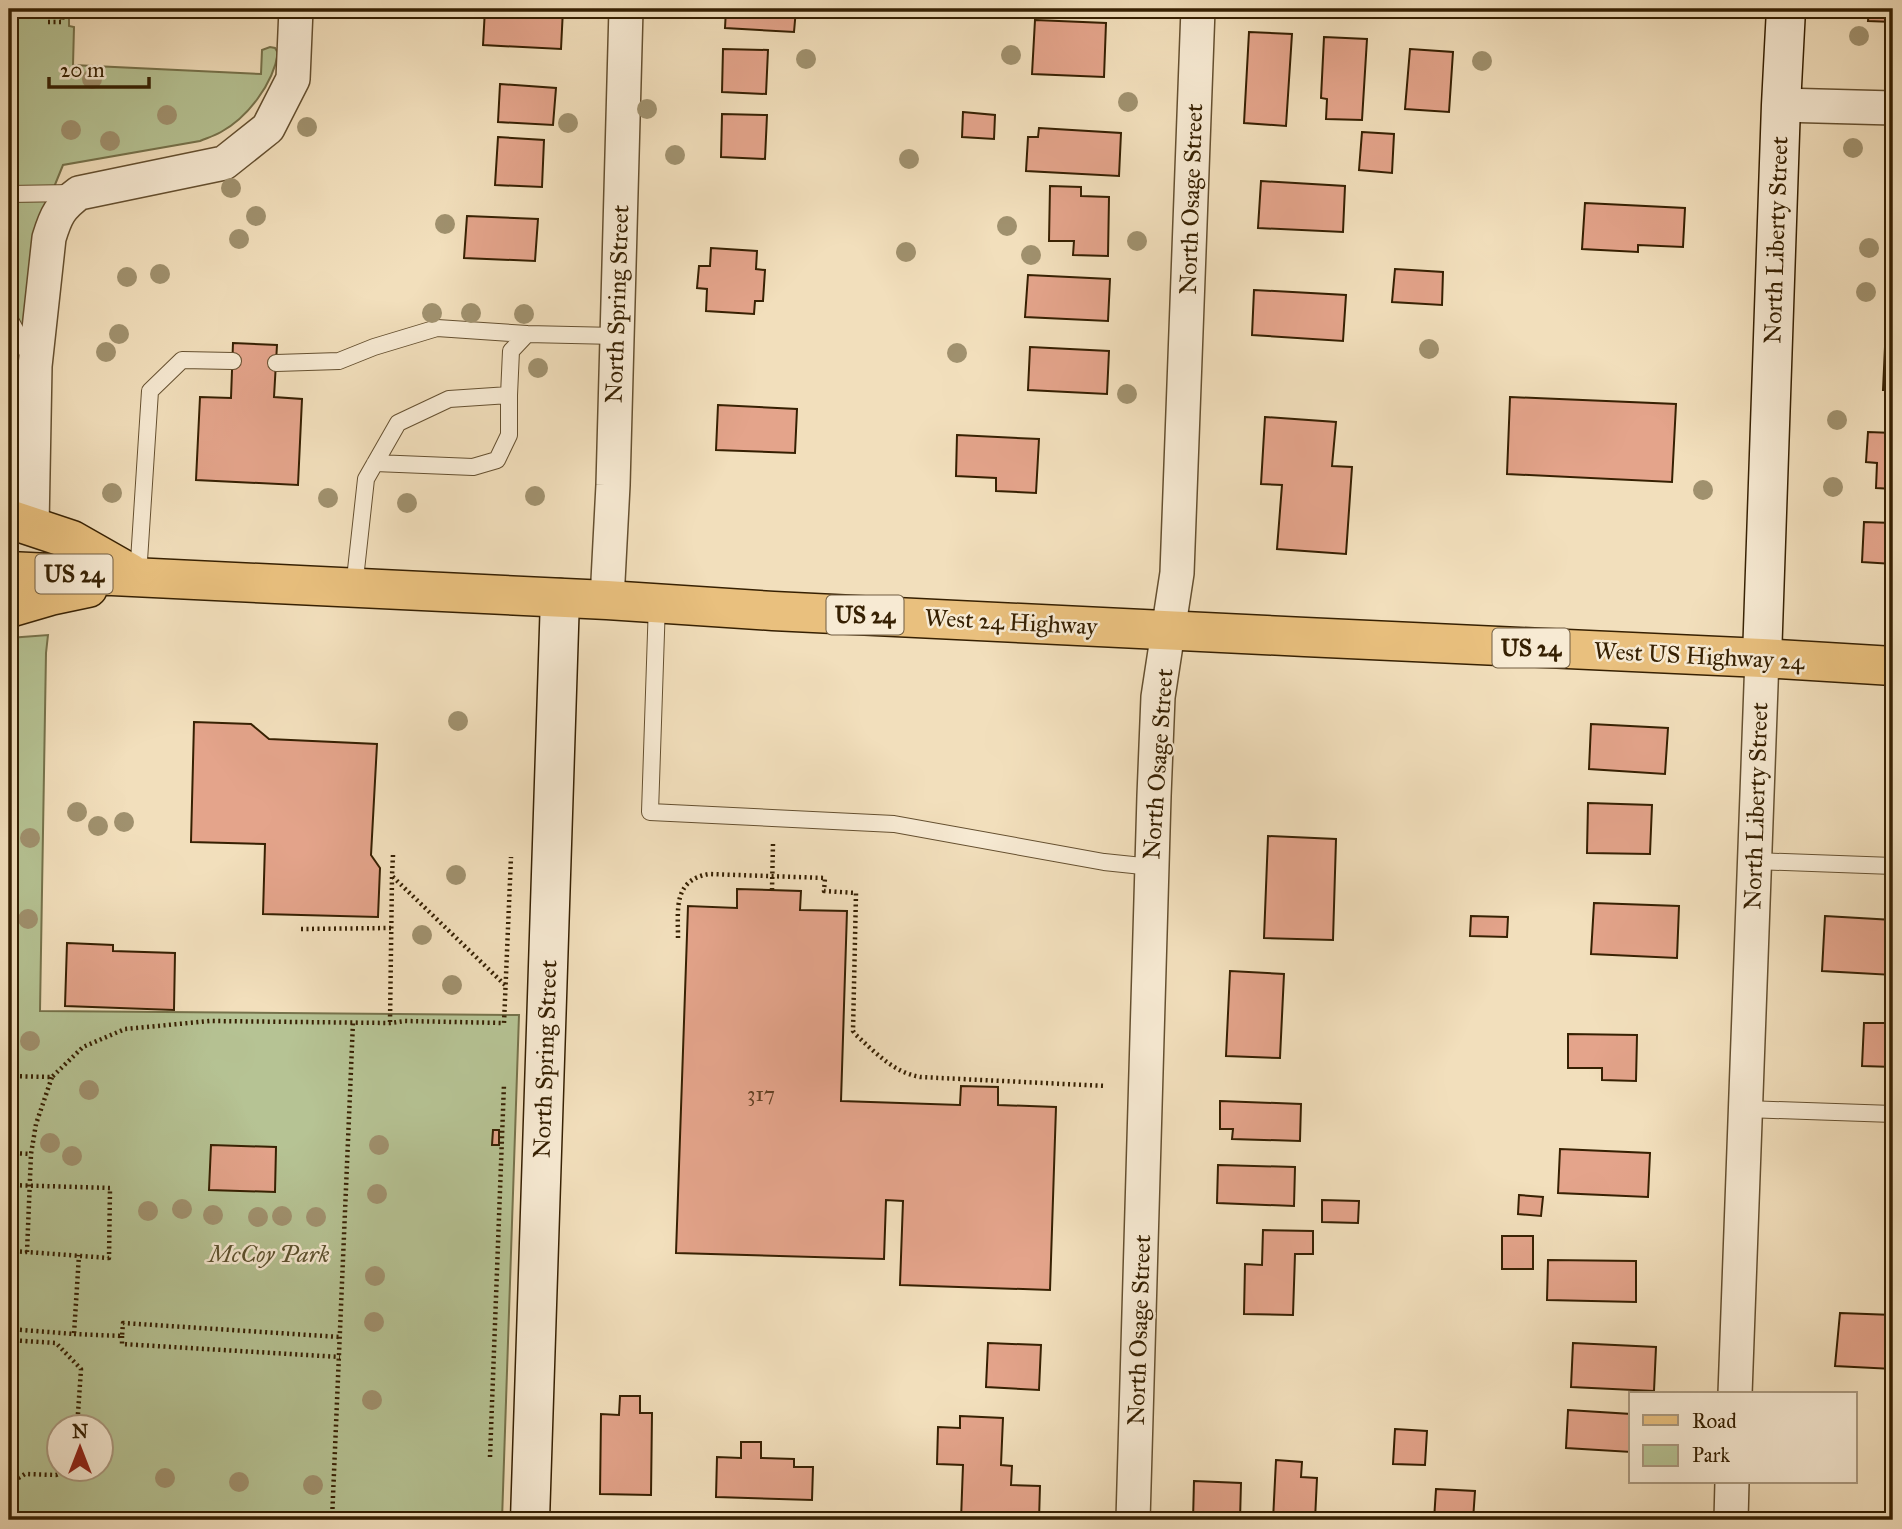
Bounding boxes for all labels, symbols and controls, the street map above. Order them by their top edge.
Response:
scale bar [49,46,149,90]
text: 20 m [60,57,105,83]
street label: North Osage Street [1173,102,1209,295]
street label: North Liberty Street [1757,135,1795,344]
street label: North Spring Street [599,204,635,404]
road number: US 24 [36,554,112,594]
road number: US 24 [826,596,903,635]
street label: West 24 Highway [924,602,1099,642]
road number: US 24 [1492,628,1570,668]
street label: West US Highway 24 [1593,636,1806,677]
street label: North Osage Street [1136,667,1180,860]
street label: North Liberty Street [1737,701,1775,910]
street label: North Spring Street [527,959,563,1159]
house number: 317 [747,1081,775,1107]
street label: North Osage Street [1121,1233,1157,1426]
park label: McCoy Park [207,1239,330,1269]
legend [1629,1392,1856,1484]
text: Road [1692,1408,1737,1434]
north arrow [46,1414,116,1484]
text: N [72,1420,88,1443]
text: Park [1692,1442,1730,1468]

